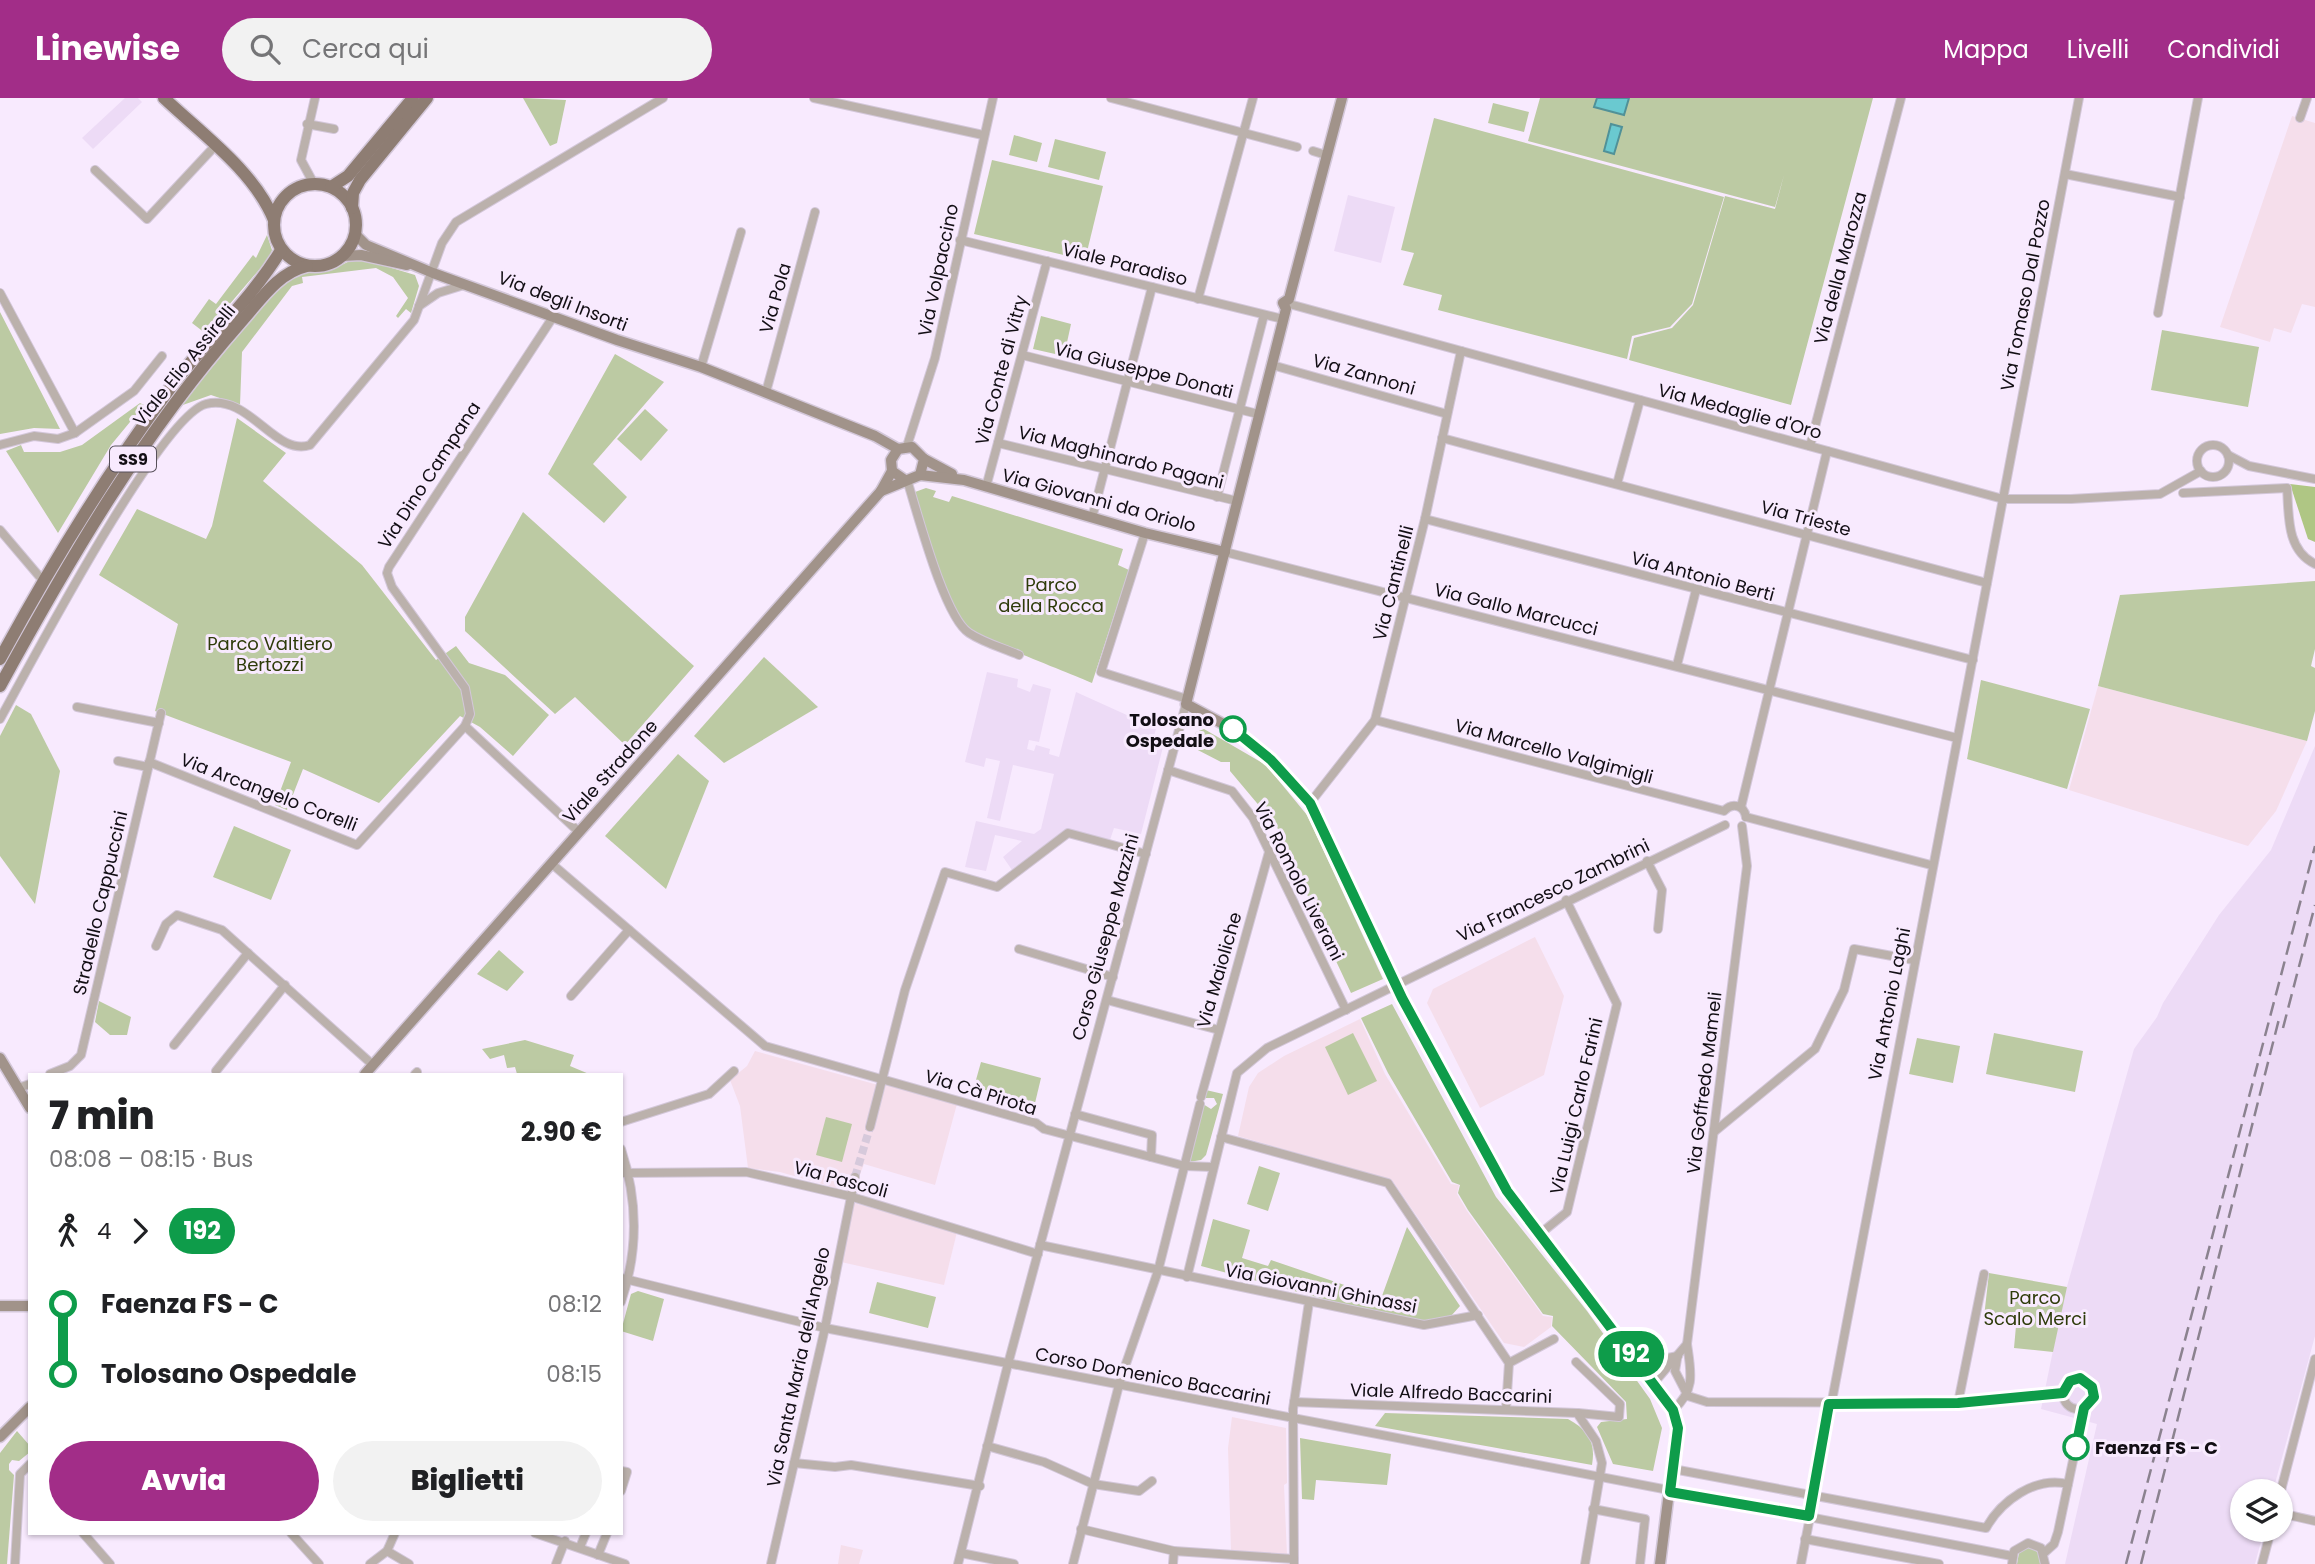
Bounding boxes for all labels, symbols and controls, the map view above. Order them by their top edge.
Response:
search box [222,18,712,81]
text: Linewise [35,25,180,72]
icon: search [246,30,284,68]
text: Cerca qui [302,31,429,67]
text: Mappa [1943,33,2029,66]
text: Livelli [2067,33,2129,66]
text: Condividi [2167,33,2280,66]
street label: Via della Marozza [1808,189,1872,347]
street label: Via Tomaso Dal Pozzo [1994,197,2056,393]
street label: Via Volpaccino [912,201,964,339]
street label: Viale Paradiso [1060,236,1190,292]
street label: Via Pola [753,260,797,336]
street label: Via degli Insorti [494,265,632,337]
street label: Via Conte di Vitry [969,292,1033,448]
street label: Viale Elio Assirelli [127,299,241,431]
street label: Via Giuseppe Donati [1052,336,1236,404]
street label: Via Zannoni [1310,347,1418,401]
street label: Via Medaglie d'Oro [1655,377,1825,445]
street label: Via Dino Campana [372,396,486,554]
street label: Via Maghinardo Pagani [1016,419,1226,495]
road number: SS9 [110,446,156,472]
street label: Via Giovanni da Oriolo [999,462,1199,538]
street label: Via Trieste [1758,494,1854,542]
street label: Via Cantinelli [1367,523,1419,643]
street label: Via Antonio Berti [1629,545,1777,607]
park label: Parco della Rocca [998,572,1104,618]
street label: Via Gallo Marcucci [1431,577,1601,641]
park label: Parco Valtiero Bertozzi [207,631,333,677]
place label: Tolosano Ospedale [1126,707,1214,753]
street label: Via Marcello Valgimigli [1452,712,1656,790]
street label: Viale Stradone [557,714,663,828]
marker: Tolosano Ospedale [1220,716,1246,742]
street label: Via Arcangelo Corelli [177,747,361,837]
street label: Via Romolo Liverani [1248,797,1350,965]
street label: Stradello Cappuccini [67,808,133,998]
street label: Corso Giuseppe Mazzini [1065,831,1145,1043]
street label: Via Francesco Zambrini [1452,832,1654,948]
street label: Via Maioliche [1190,909,1248,1031]
street label: Via Antonio Laghi [1862,925,1916,1083]
street label: Via Goffredo Mameli [1680,990,1728,1176]
street label: Via Luigi Carlo Farini [1544,1015,1608,1197]
street label: Via Cà Pirota [922,1063,1040,1121]
text: 7 min [49,1089,154,1142]
text: 2.90 € [521,1114,602,1150]
text: 08:08 – 08:15 · Bus [49,1143,253,1175]
street label: Via Pascoli [791,1154,891,1204]
icon: walk [49,1212,87,1250]
icon: forward [121,1212,159,1250]
text: 192 [183,1214,221,1247]
text: 4 [97,1215,111,1247]
street label: Via Santa Maria dell'Angelo [760,1245,836,1489]
street label: Via Giovanni Ghinassi [1223,1257,1419,1319]
park label: Parco Scalo Merci [1983,1285,2087,1331]
text: Faenza FS - C [101,1286,279,1322]
text: 08:12 [548,1288,602,1320]
line badge: 192 [1591,1331,1671,1377]
text: 192 [1612,1337,1650,1370]
street label: Corso Domenico Baccarini [1033,1341,1273,1411]
text: Tolosano Ospedale [101,1356,357,1392]
text: 08:15 [546,1358,602,1390]
street label: Viale Alfredo Baccarini [1349,1377,1553,1409]
marker: Faenza FS - C [2063,1434,2089,1460]
place label: Faenza FS - C [2095,1435,2218,1460]
button: Avvia [49,1441,319,1521]
button: Biglietti [333,1441,602,1521]
map controls [2230,1479,2293,1542]
button: layers [2230,1479,2293,1542]

